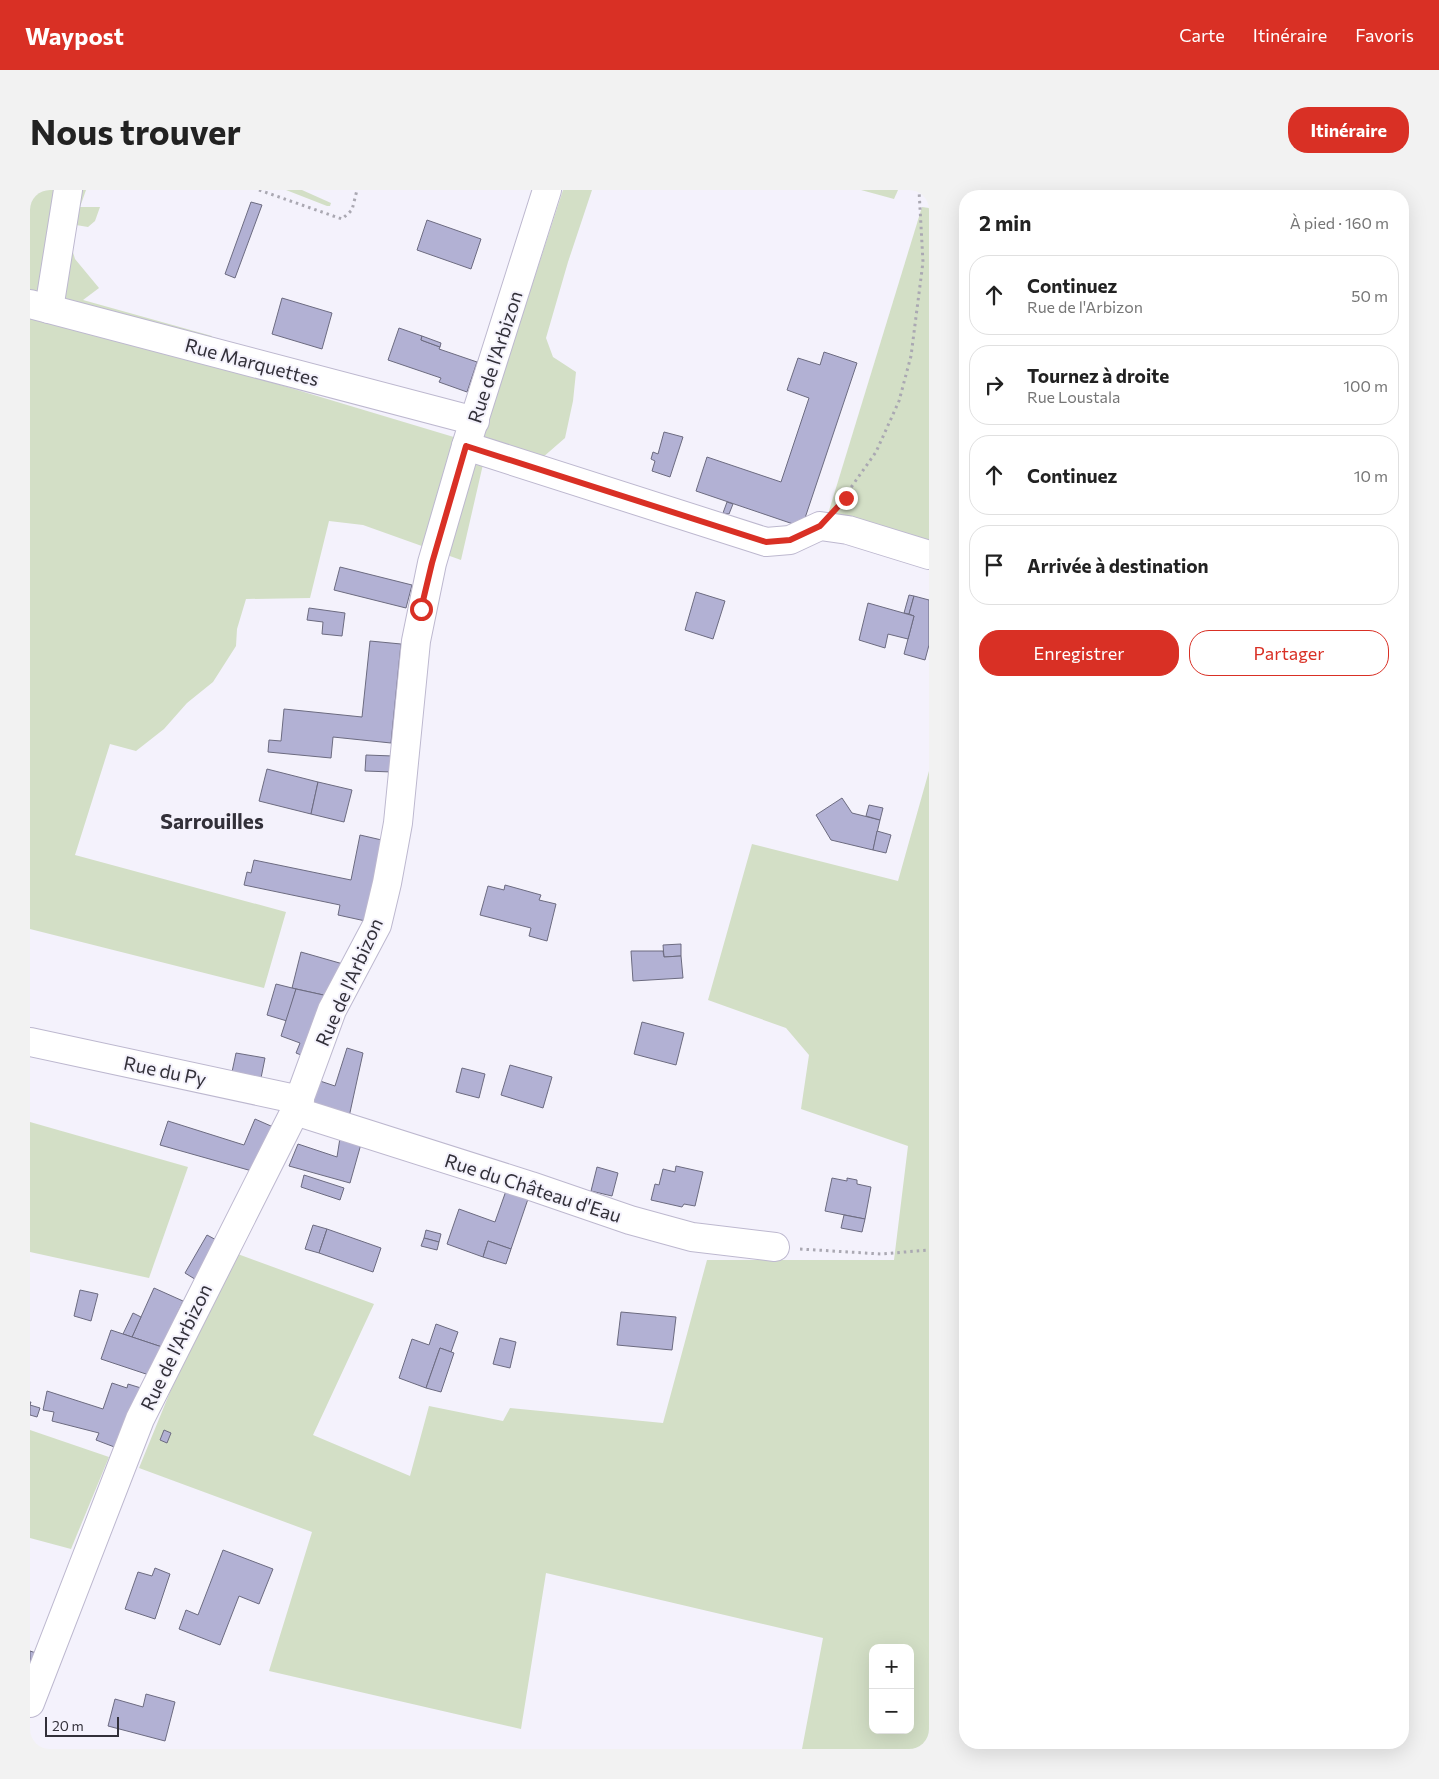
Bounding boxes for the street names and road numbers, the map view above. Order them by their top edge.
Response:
street label: Rue de l'Arbizon [462,288,527,426]
street label: Rue Marquettes [183,333,322,390]
street label: Rue de l'Arbizon [310,914,387,1049]
street label: Rue du Py [122,1051,209,1091]
street label: Rue du Château d'Eau [442,1148,624,1227]
street label: Rue de l'Arbizon [135,1280,216,1414]

